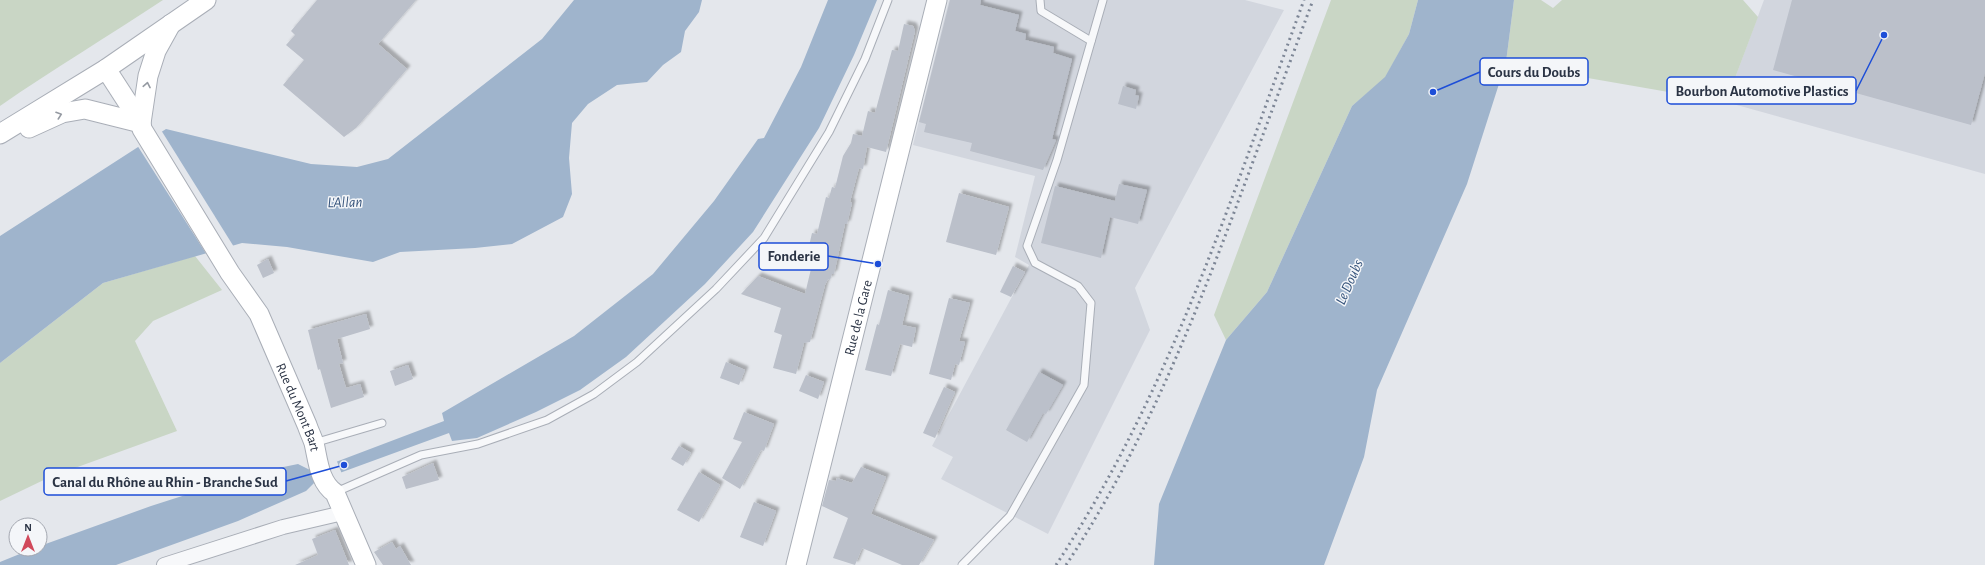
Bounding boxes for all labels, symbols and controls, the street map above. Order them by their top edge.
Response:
callout: Cours du Doubs [1480,58,1588,85]
text: Cours du Doubs [1488,65,1580,80]
callout: Bourbon Automotive Plastics [1667,77,1856,104]
one-way arrow [142,82,150,88]
text: Bourbon Automotive Plastics [1675,84,1849,99]
one-way arrow [56,111,63,119]
water label: L'Allan [327,195,363,210]
callout: Fonderie [759,243,828,270]
text: Fonderie [768,249,820,264]
water label: Le Doubs [1333,257,1366,307]
street label: Rue de la Gare [843,279,875,357]
street label: Rue du Mont Bart [273,361,322,453]
callout: Canal du Rhône au Rhin - Branche Sud [44,468,286,495]
text: Canal du Rhône au Rhin - Branche Sud [52,475,278,490]
north arrow [8,517,48,557]
text: N [24,522,32,533]

